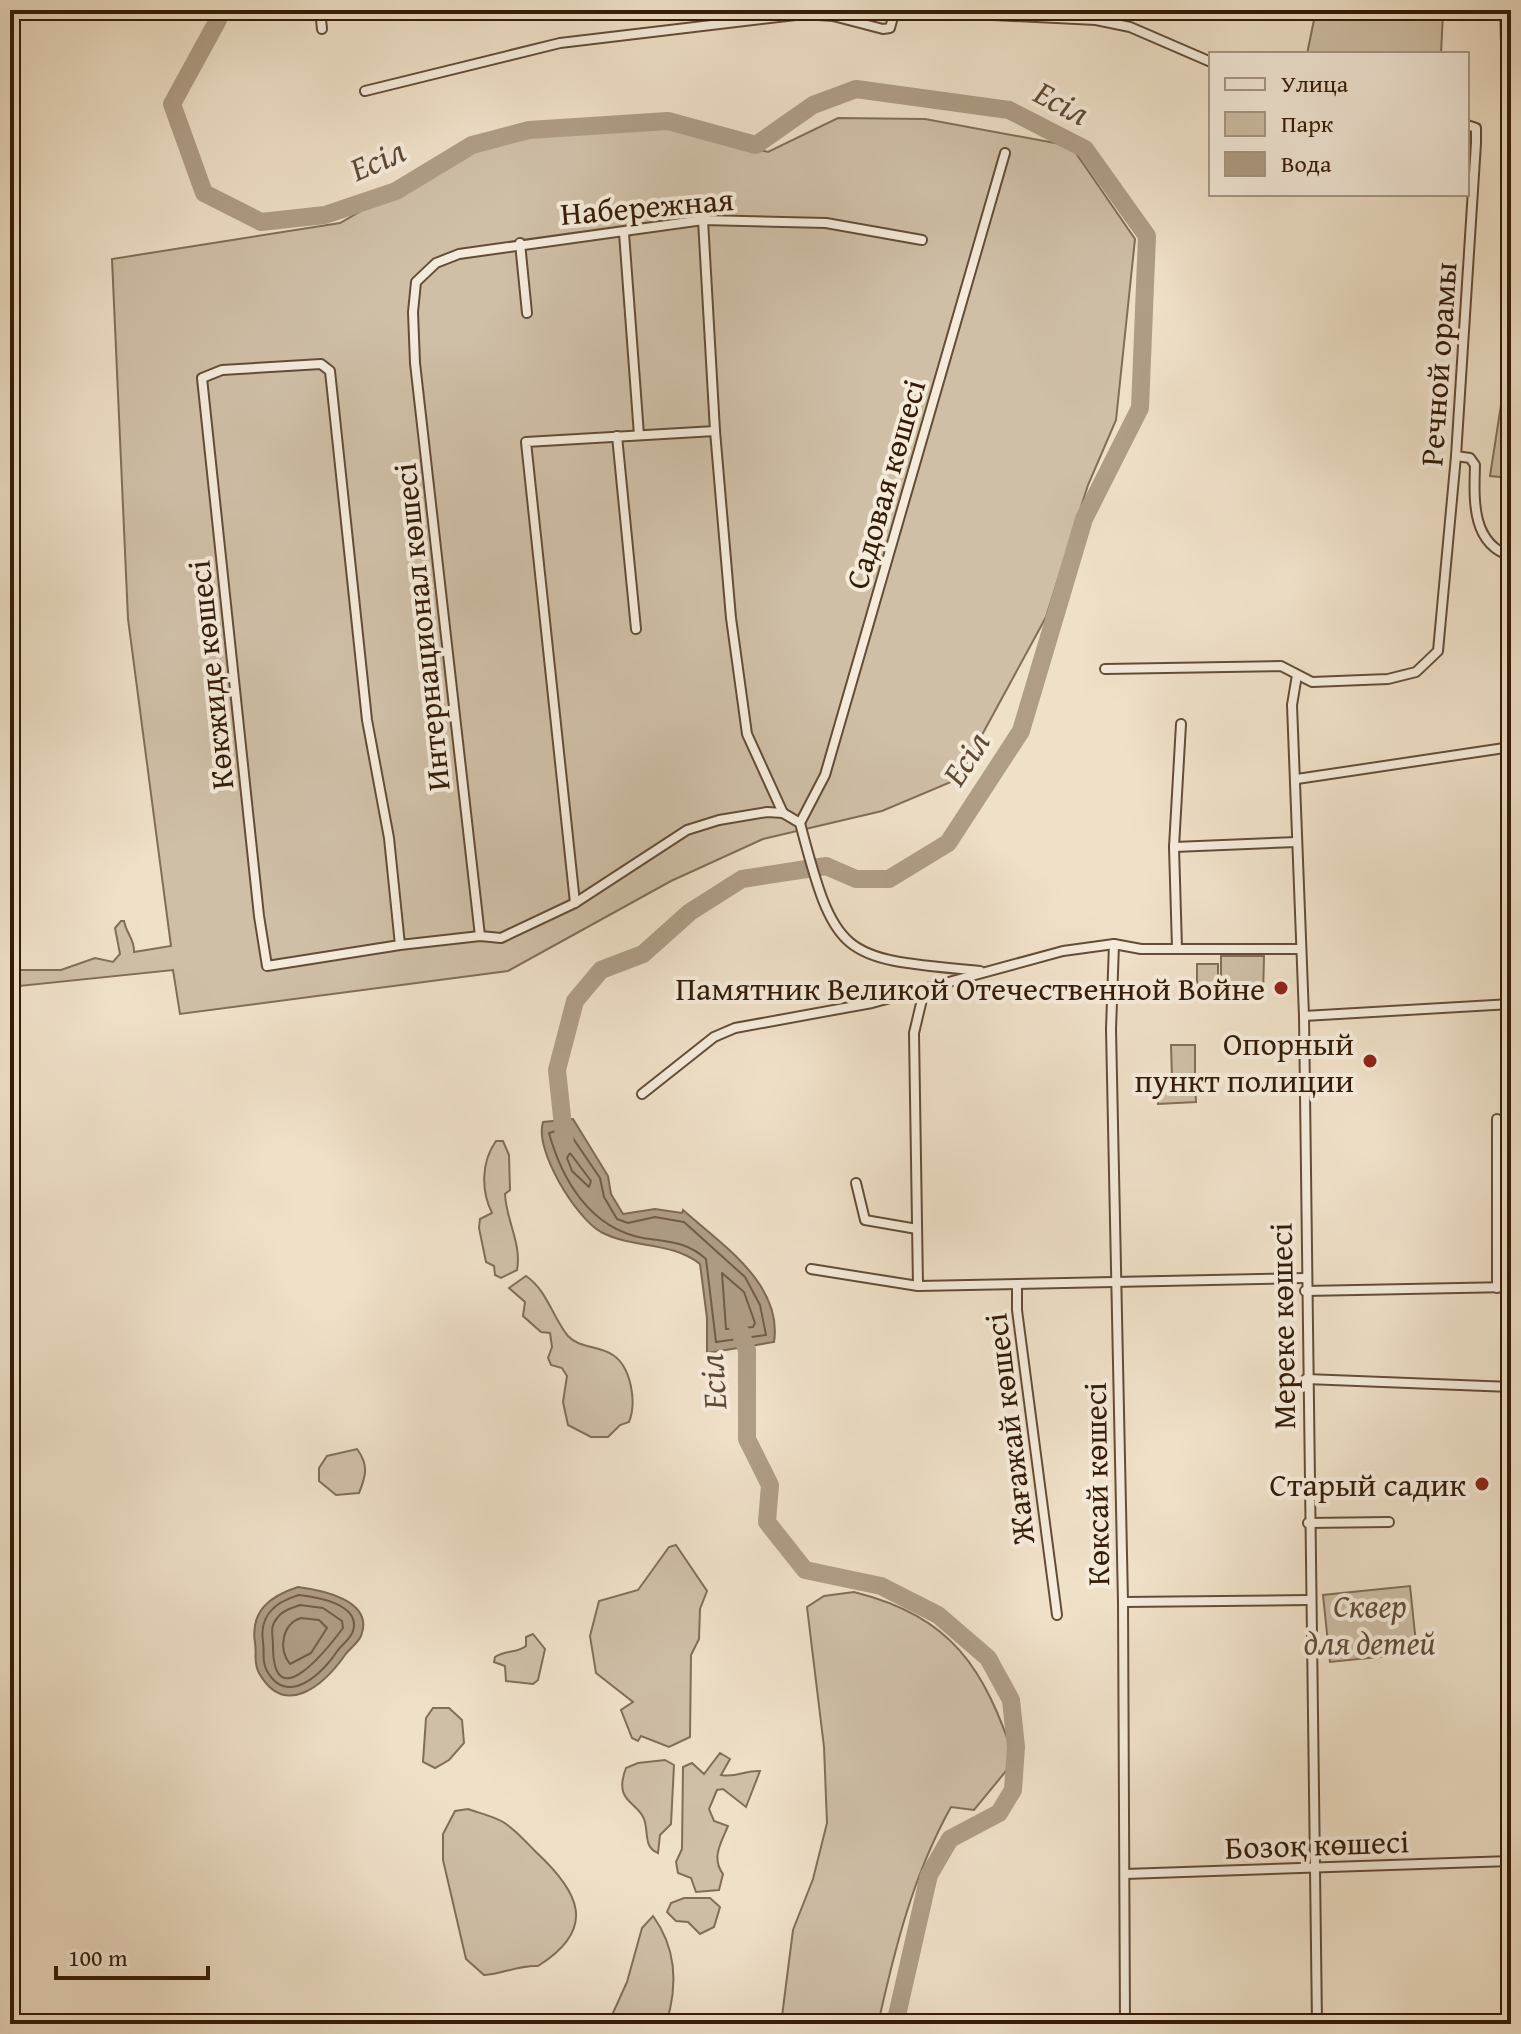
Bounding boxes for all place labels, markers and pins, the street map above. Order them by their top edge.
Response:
place label: Памятник Великой Отечественной Войне [675,965,1265,1012]
marker: Памятник Великой Отечественной Войне [1272,979,1290,997]
place label: Опорный пункт полиции [1135,1020,1354,1104]
marker: Опорный пункт полиции [1361,1052,1379,1070]
place label: Старый садик [1270,1461,1466,1508]
marker: Старый садик [1473,1475,1491,1493]

